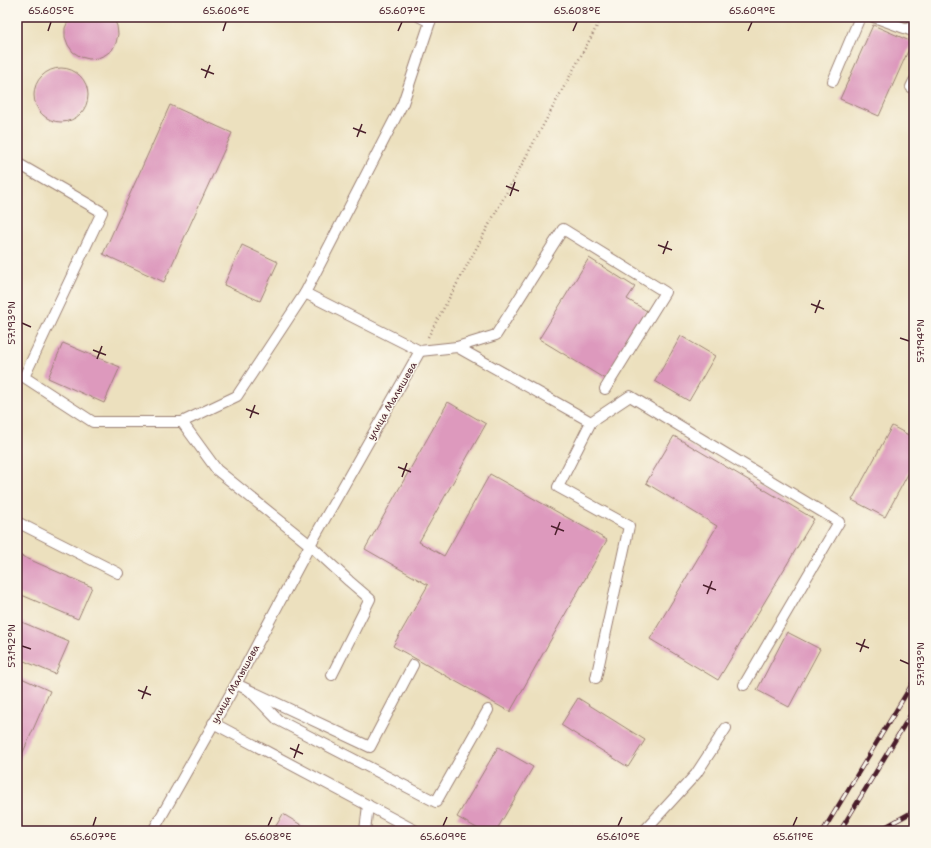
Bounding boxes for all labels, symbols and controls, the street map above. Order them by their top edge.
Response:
text: 65.605°E [28,4,74,17]
text: 65.606°E [203,4,249,17]
text: 65.607°E [379,4,425,17]
text: 65.608°E [554,4,600,17]
text: 65.609°E [729,4,775,17]
text: 57.193°N [5,301,18,345]
text: 57.194°N [914,319,927,363]
street label: улица Малышева [364,359,420,443]
text: 57.192°N [5,624,18,668]
street label: улица Малышева [208,642,262,726]
text: 57.193°N [914,642,927,686]
text: 65.607°E [70,830,116,843]
text: 65.608°E [245,830,291,843]
text: 65.609°E [420,830,466,843]
text: 65.610°E [596,830,640,843]
text: 65.611°E [773,830,813,843]

